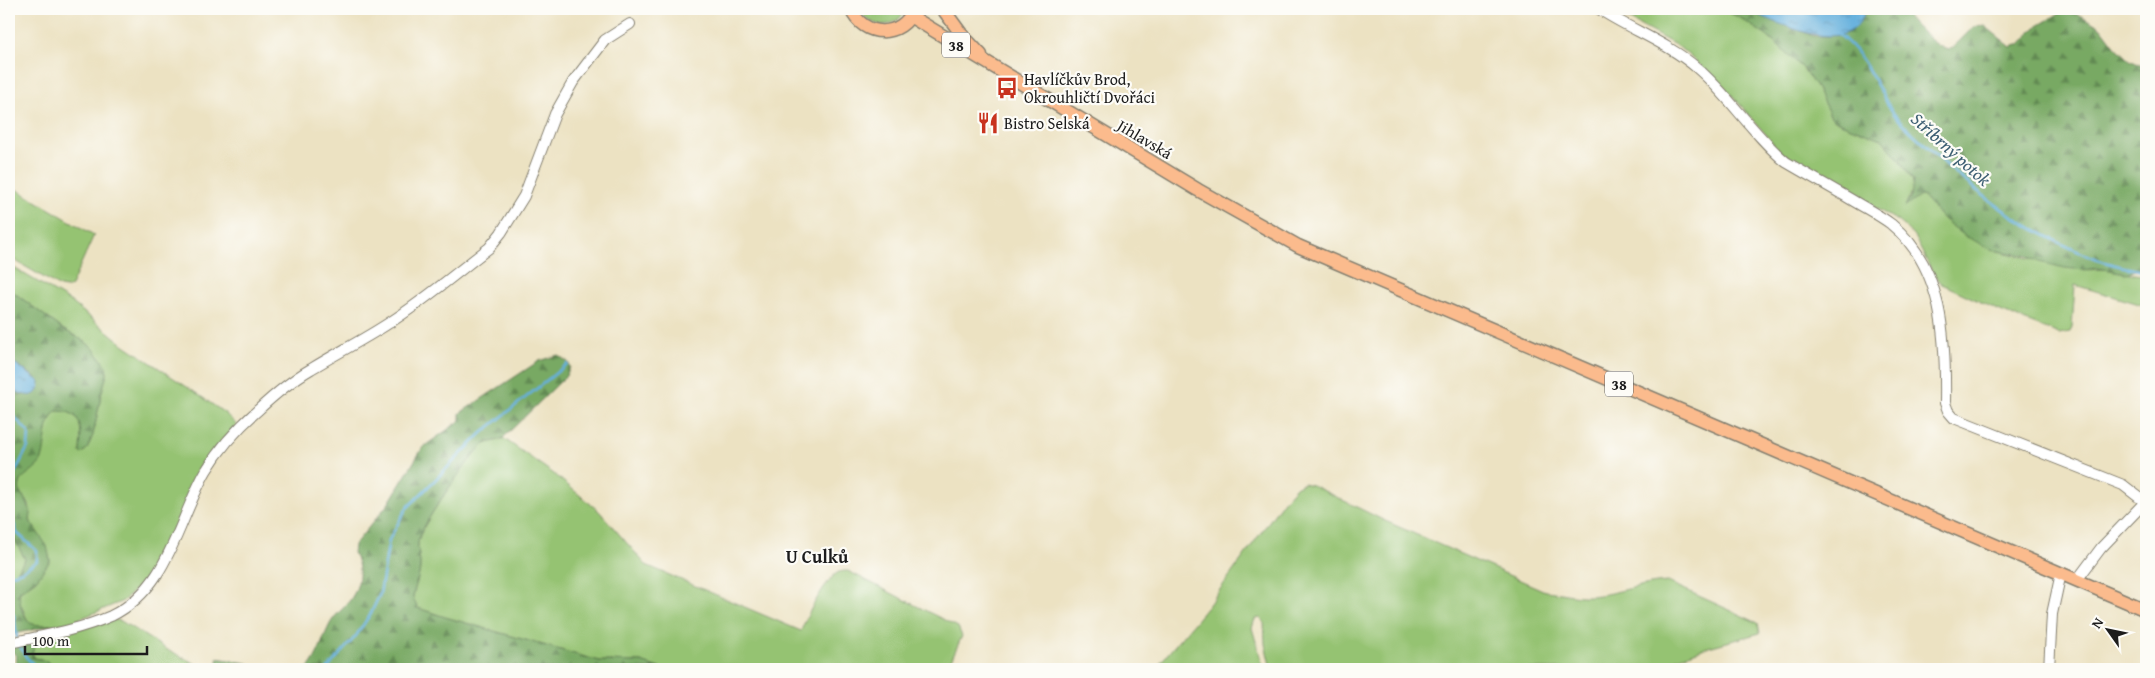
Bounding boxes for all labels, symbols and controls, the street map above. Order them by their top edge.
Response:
road number: 38 [942,32,970,58]
place label: Havlíčkův Brod, Okrouhličtí Dvořáci [1024,67,1156,109]
bus stop icon: Havlíčkův Brod, Okrouhličtí Dvořáci [994,75,1020,101]
water label: Stříbrný potok [1905,106,1998,193]
restaurant icon: Bistro Selská [975,110,1001,136]
place label: Bistro Selská [1004,111,1090,135]
street label: Jihlavská [1111,112,1177,165]
road number: 38 [1605,372,1633,396]
district label: U Culků [786,543,849,570]
north arrow [2082,606,2132,656]
text: N [2086,613,2108,632]
scale bar [25,623,148,655]
text: 100 m [32,630,70,651]

